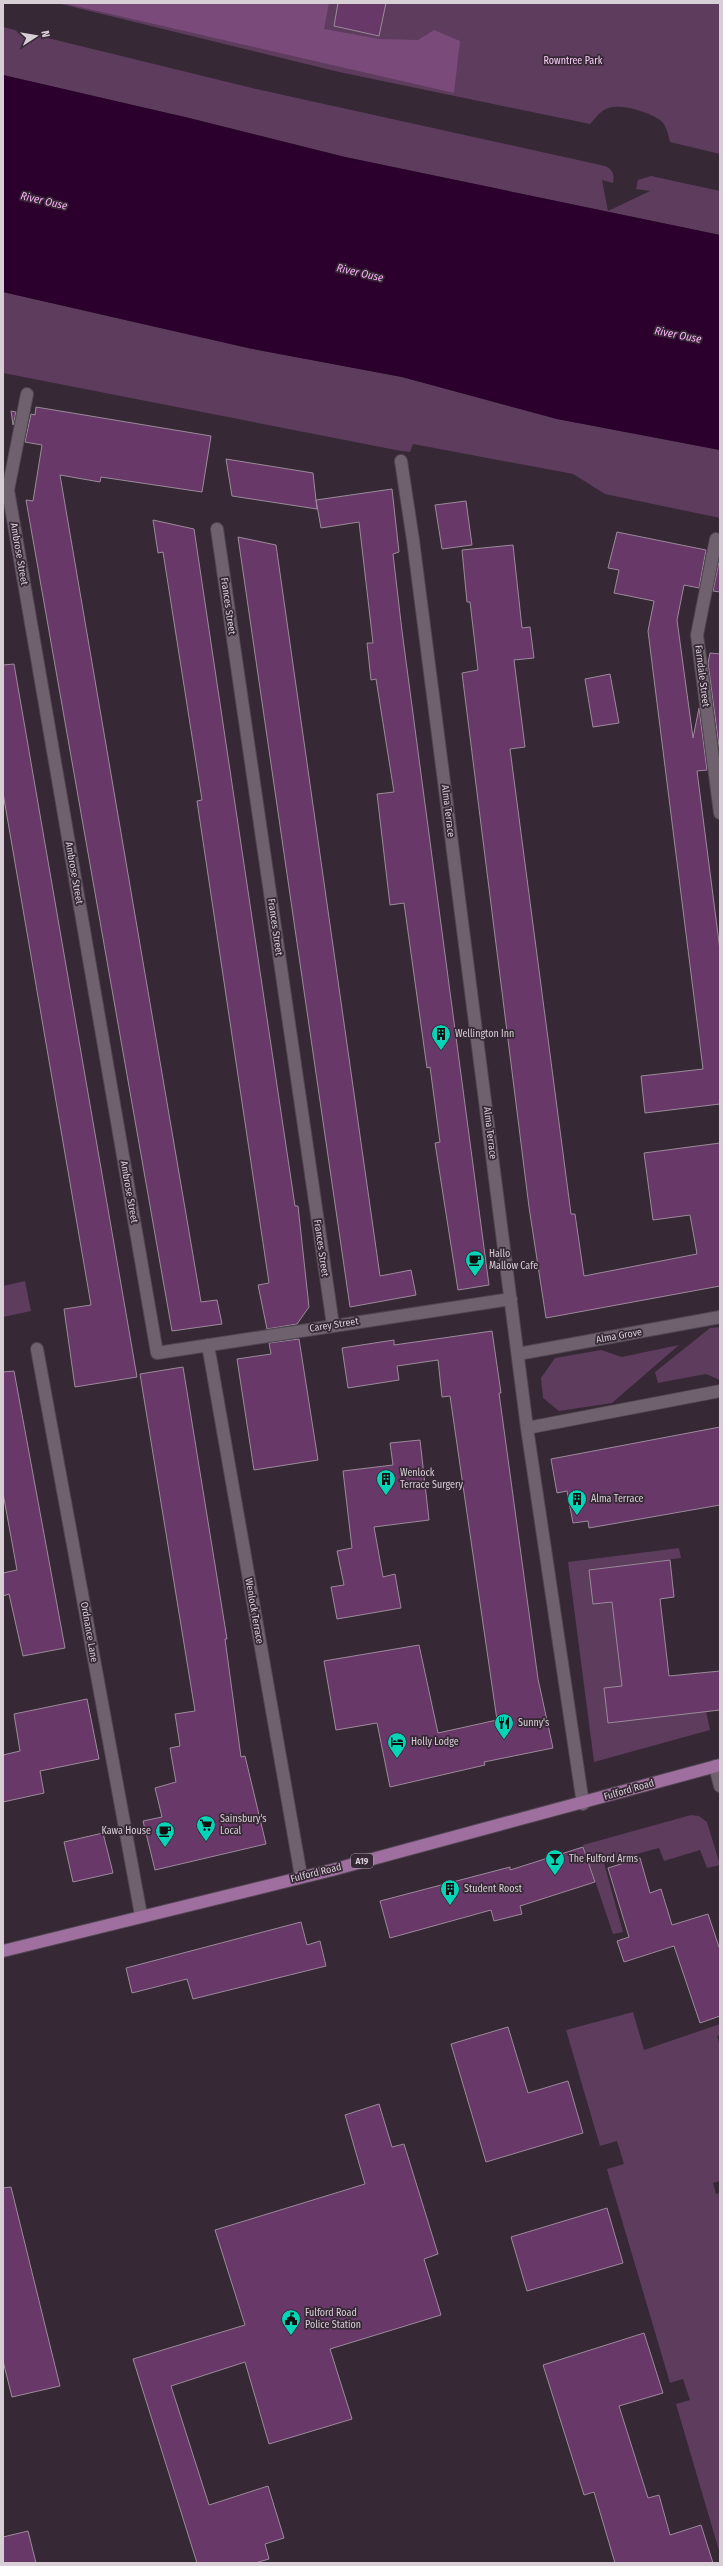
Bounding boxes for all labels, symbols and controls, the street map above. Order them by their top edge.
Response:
north arrow [16,16,56,56]
text: N [38,29,52,39]
park label: Rowntree Park [544,55,603,67]
water label: River Ouse [19,189,69,213]
water label: River Ouse [335,261,385,285]
water label: River Ouse [653,324,703,346]
street label: Ambrose Street [8,522,30,587]
street label: Frances Street [218,577,238,636]
street label: Farndale Street [692,644,712,708]
street label: Alma Terrace [439,784,457,838]
street label: Ambrose Street [63,841,85,906]
street label: Frances Street [265,898,285,957]
building icon: Wellington Inn [430,1023,452,1051]
place label: Wellington Inn [455,1028,514,1040]
street label: Alma Terrace [481,1106,499,1160]
street label: Ambrose Street [118,1160,140,1225]
street label: Frances Street [311,1219,331,1278]
place label: Hallo Mallow Cafe [489,1248,538,1272]
cafe icon: Hallo Mallow Cafe [464,1249,486,1277]
street label: Carey Street [309,1315,360,1335]
street label: Alma Grove [595,1326,643,1346]
place label: Wenlock Terrace Surgery [400,1467,463,1491]
building icon: Wenlock Terrace Surgery [375,1468,397,1496]
building icon: Alma Terrace [566,1488,588,1516]
place label: Alma Terrace [591,1493,644,1505]
street label: Wenlock Terrace [242,1577,266,1645]
street label: Ordnance Lane [78,1601,100,1663]
restaurant icon: Sunny's [493,1712,515,1740]
place label: Sunny's [518,1717,549,1729]
hotel icon: Holly Lodge [386,1731,408,1759]
place label: Holly Lodge [411,1736,459,1748]
street label: Fulford Road [602,1777,656,1803]
place label: Sainsbury's Local [220,1813,267,1837]
supermarket icon: Sainsbury's Local [195,1814,217,1842]
cafe icon: Kawa House [154,1820,176,1848]
place label: Kawa House [102,1825,151,1837]
bar icon: The Fulford Arms [544,1848,566,1876]
place label: The Fulford Arms [569,1853,638,1865]
road number: A19 [351,1854,373,1868]
street label: Fulford Road [289,1861,343,1885]
building icon: Student Roost [439,1878,461,1906]
place label: Student Roost [464,1883,523,1895]
place label: Fulford Road Police Station [305,2307,361,2331]
public building icon: Fulford Road Police Station [280,2308,302,2336]

